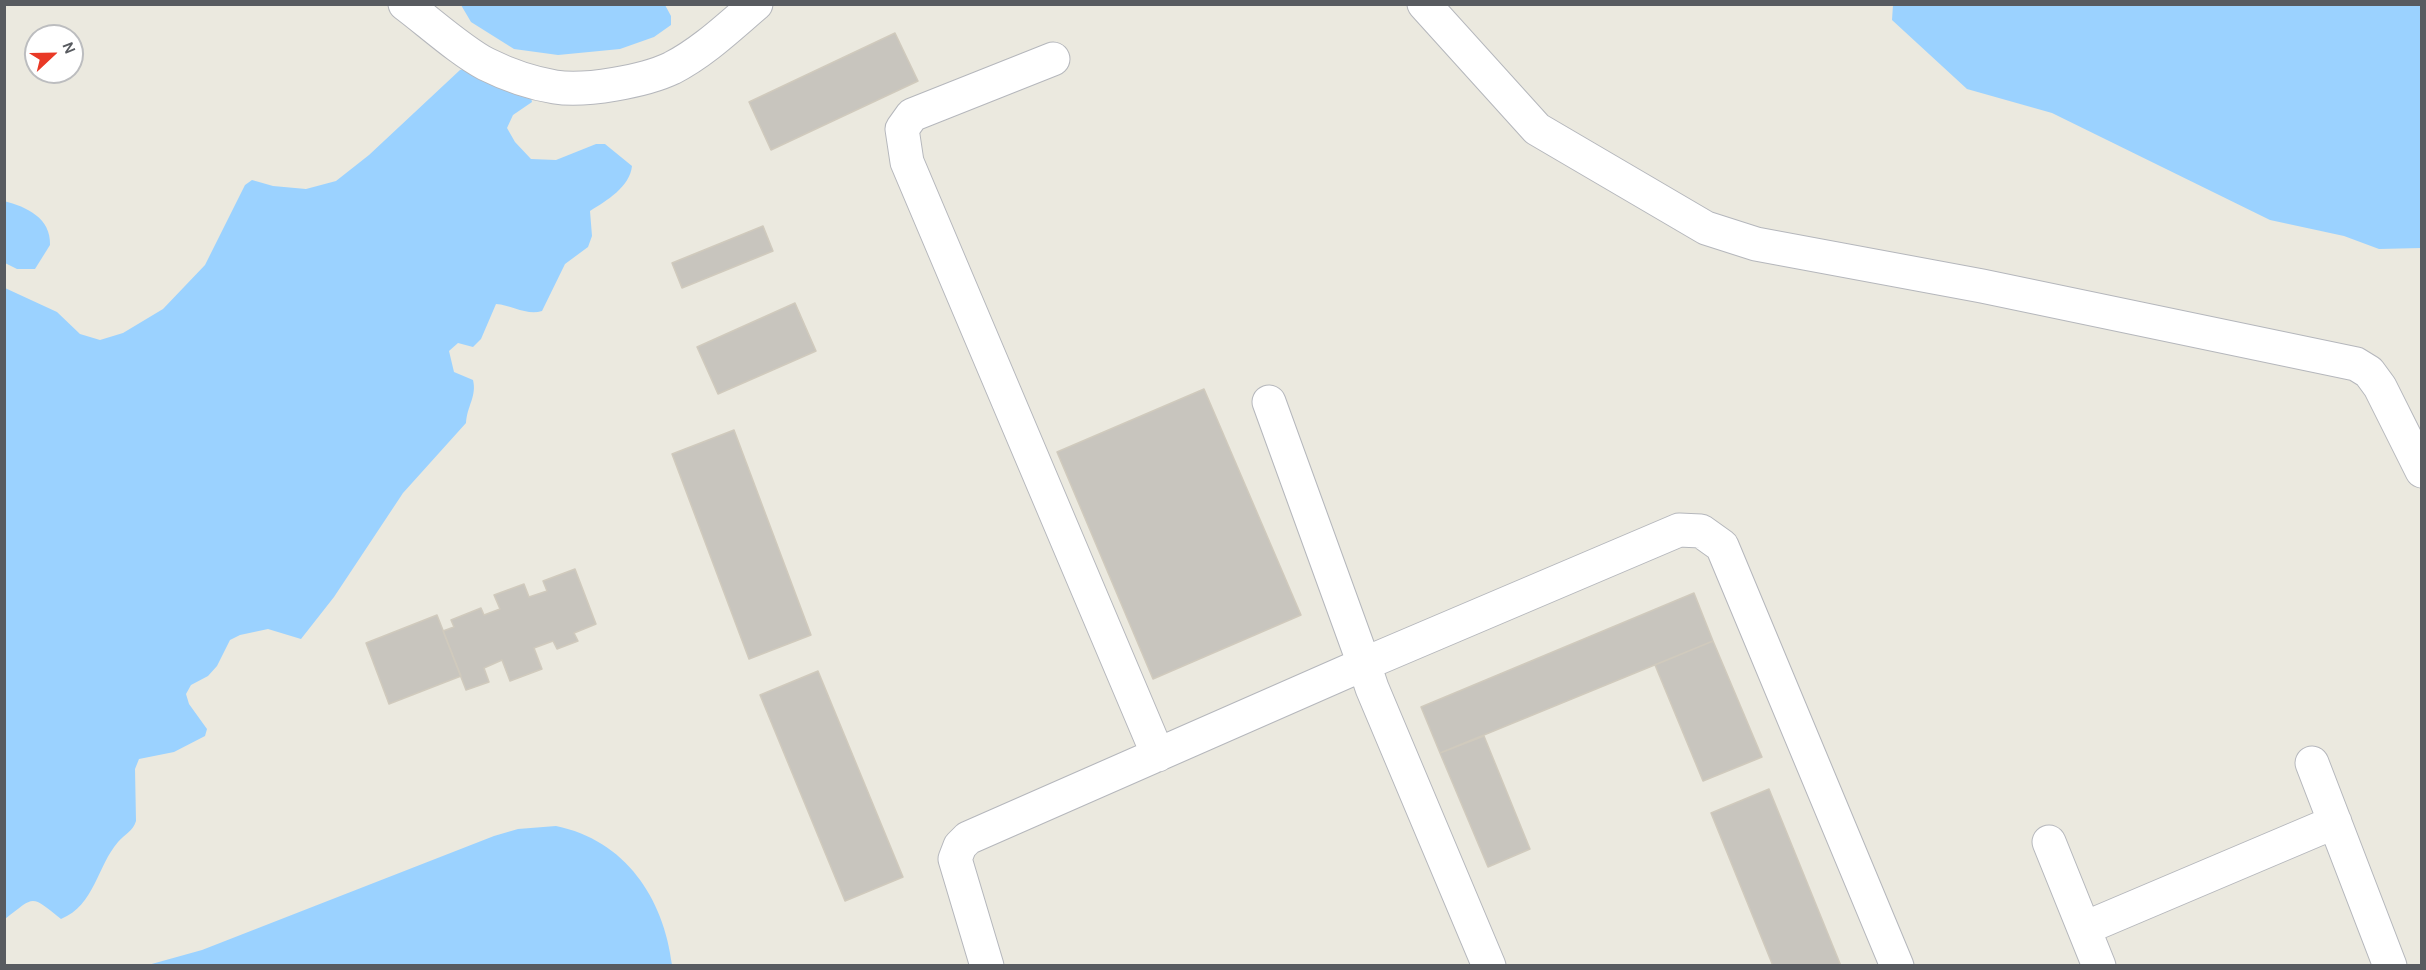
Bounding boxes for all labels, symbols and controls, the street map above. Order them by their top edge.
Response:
north arrow [24,24,84,84]
text: N [58,39,80,57]

